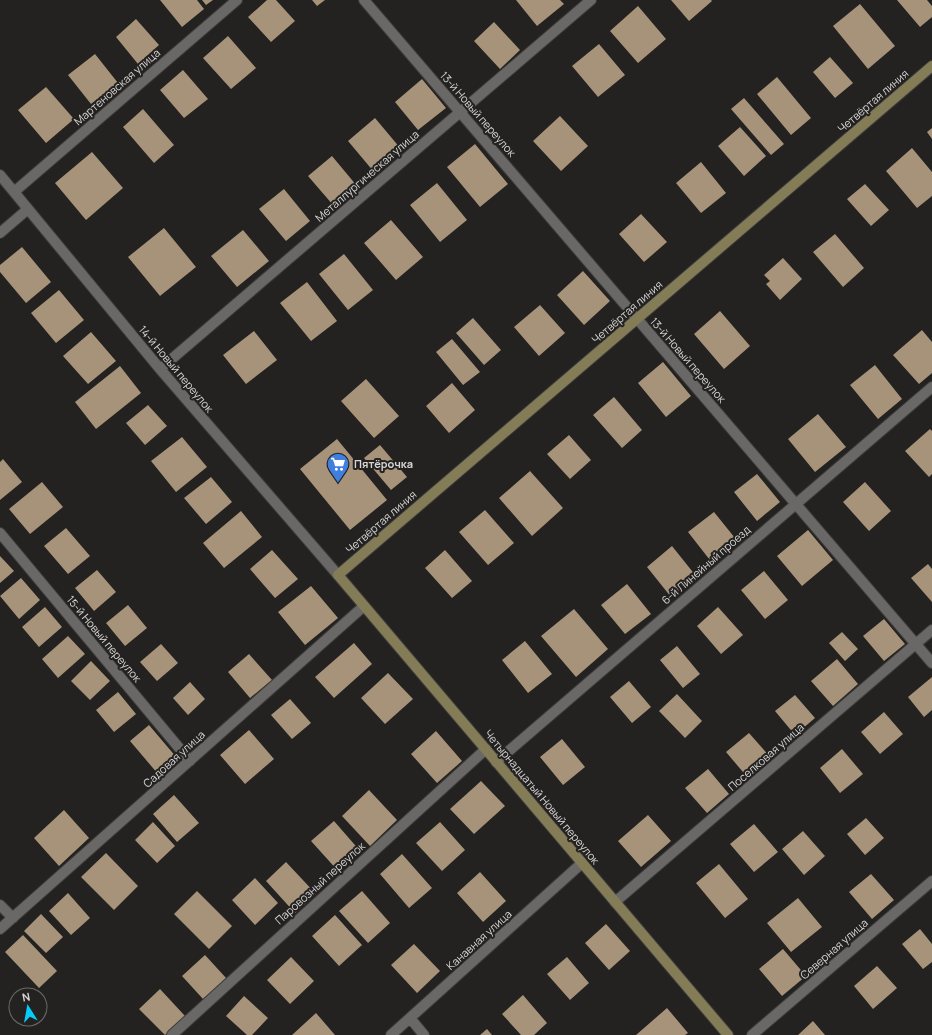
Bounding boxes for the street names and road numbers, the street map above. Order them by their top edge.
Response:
street label: Мартеновская улица [70,45,163,128]
street label: Четвёртая линия [834,66,911,135]
street label: 13-й Новый переулок [437,68,520,160]
street label: Металлургическая улица [312,126,422,225]
street label: Четвёртая линия [588,277,665,346]
street label: 13-й Новый переулок [647,314,730,406]
street label: 14-й Новый переулок [136,322,218,416]
street label: Четвёртая линия [342,487,419,556]
street label: 6-й Линейный проезд [658,522,754,607]
street label: 15-й Новый переулок [64,592,145,686]
street label: Поселковая улица [724,719,807,794]
street label: Четырнадцатый Новый переулок [481,726,604,868]
street label: Садовая улица [140,727,208,790]
street label: Паровозный переулок [271,838,368,927]
street label: Канавная улица [443,906,515,973]
street label: Северная улица [797,915,871,982]

